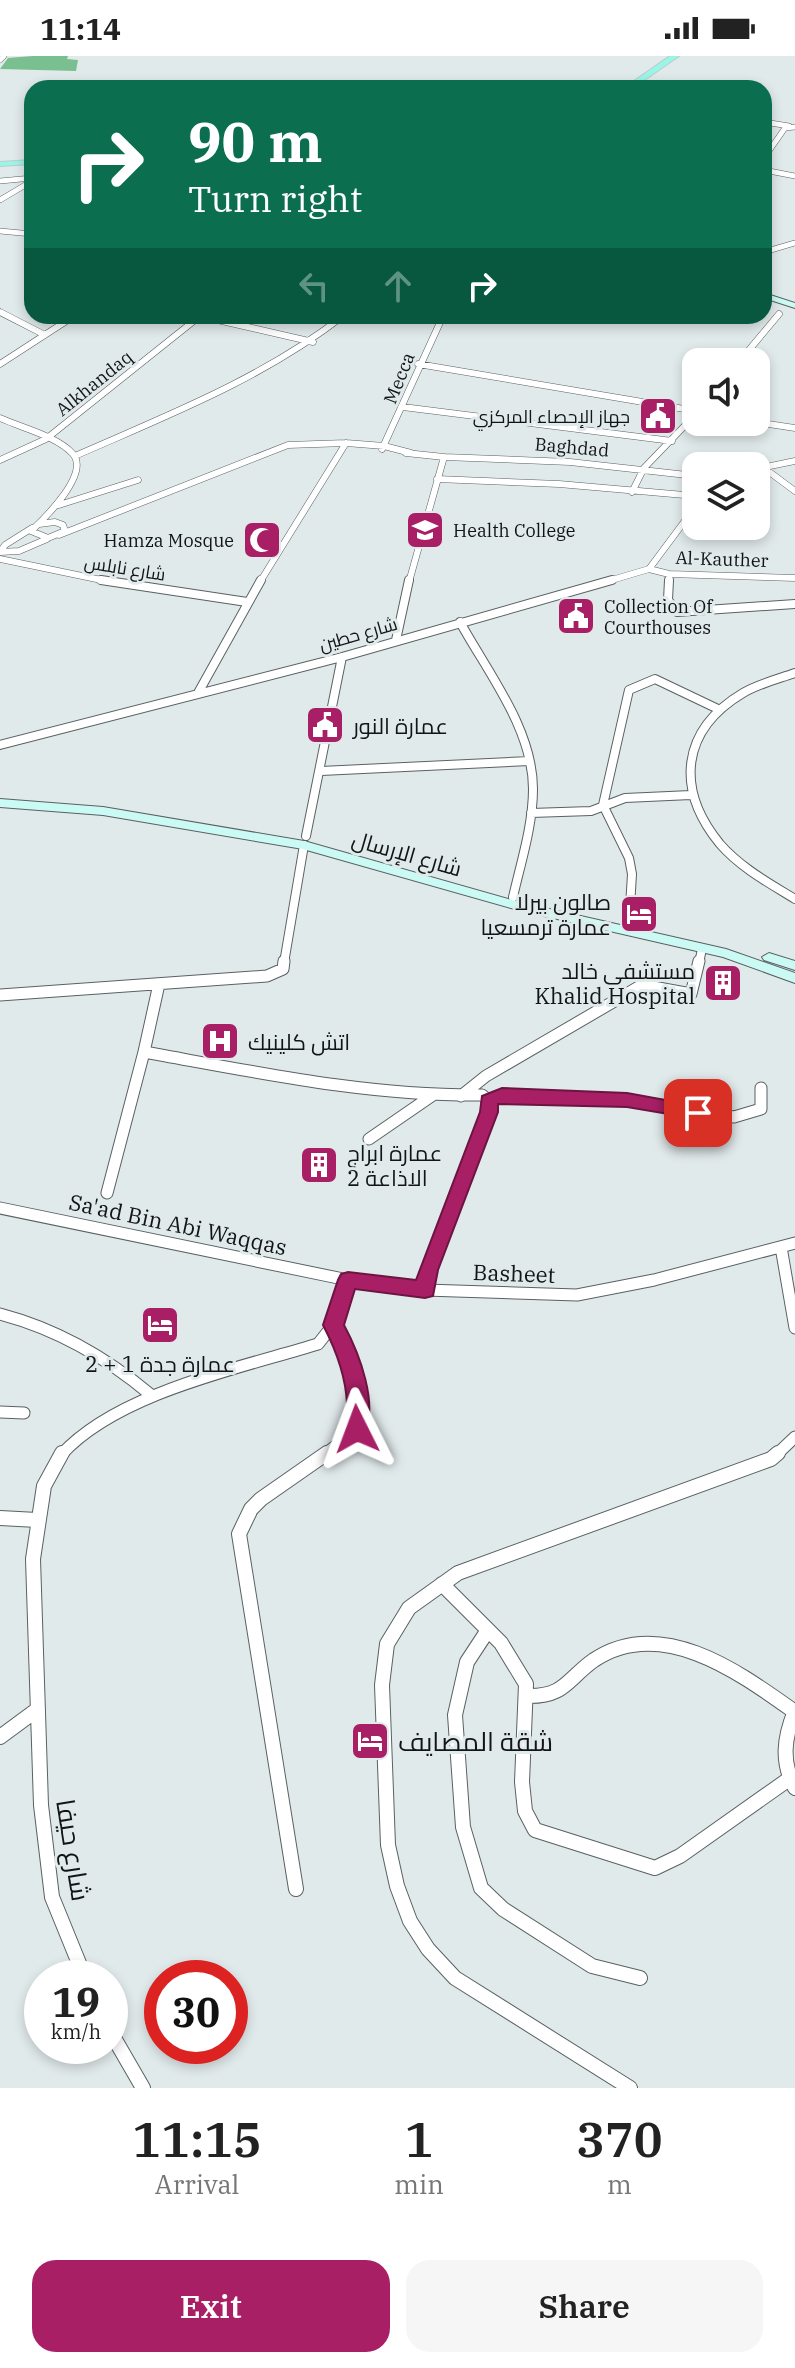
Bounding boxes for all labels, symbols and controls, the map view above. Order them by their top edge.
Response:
text: 11:14 [40,9,121,48]
text: 90 m [188,105,323,177]
icon: right [56,112,160,216]
text: Turn right [188,175,362,222]
icon: left [292,264,336,308]
icon: ahead [376,264,420,308]
icon: right [460,264,504,308]
street label: Alkhandaq [51,345,137,421]
map controls [682,348,770,540]
button: sound [682,348,770,436]
street label: Mecca [378,349,420,407]
public building icon: جهاز الإحصاء المركزي [637,395,679,437]
place label: جهاز الإحصاء المركزي [473,405,630,431]
street label: Baghdad [534,432,610,462]
button: layers [682,452,770,540]
school or university icon: Health College [404,509,446,551]
mosque icon: Hamza Mosque [241,519,283,561]
place label: Health College [453,519,575,542]
place label: Hamza Mosque [104,529,234,552]
street label: Al-Kauther [675,546,769,572]
street label: شارع نابلس [83,550,167,587]
public building icon: Collection Of Courthouses [555,595,597,637]
place label: Collection Of Courthouses [604,595,714,639]
street label: شارع حطين [316,612,400,657]
public building icon: عمارة النور [304,704,346,746]
place label: عمارة النور [351,711,448,740]
street label: شارع الإرسال [348,823,465,883]
place label: صالون بيرلا عمارة ترمسعيا [480,887,611,941]
hotel icon: صالون بيرلا عمارة ترمسعيا [618,893,660,935]
place label: مستشفى خالد Khalid Hospital [534,956,695,1010]
building icon: مستشفى خالد Khalid Hospital [702,962,744,1004]
hospital icon: اتش كلينيك [199,1020,241,1062]
place label: اتش كلينيك [248,1027,350,1056]
pin [664,1079,732,1147]
icon: arrive [676,1091,720,1135]
place label: عمارة ابراج الاذاعة 2 [347,1138,442,1192]
building icon: عمارة ابراج الاذاعة 2 [298,1144,340,1186]
street label: Sa'ad Bin Abi Waqqas [67,1187,289,1261]
street label: Basheet [472,1257,556,1289]
hotel icon: عمارة جدة 1 + 2 [139,1304,181,1346]
place label: عمارة جدة 1 + 2 [85,1349,235,1378]
position arrow [315,1387,399,1471]
hotel icon: شقة المصايف [349,1720,391,1762]
place label: شقة المصايف [398,1724,553,1758]
street label: شارع حيفا [48,1797,99,1904]
speed limit sign: 30 [144,1960,248,2064]
text: 19 [52,1976,100,2028]
text: km/h [51,2018,101,2045]
text: 11:15 [132,2108,262,2170]
text: 1 [405,2108,433,2170]
text: 370 [576,2108,663,2170]
text: Arrival [155,2167,239,2201]
text: min [394,2167,444,2201]
text: m [607,2167,632,2201]
button: Exit [32,2260,390,2352]
button: Share [406,2260,763,2352]

